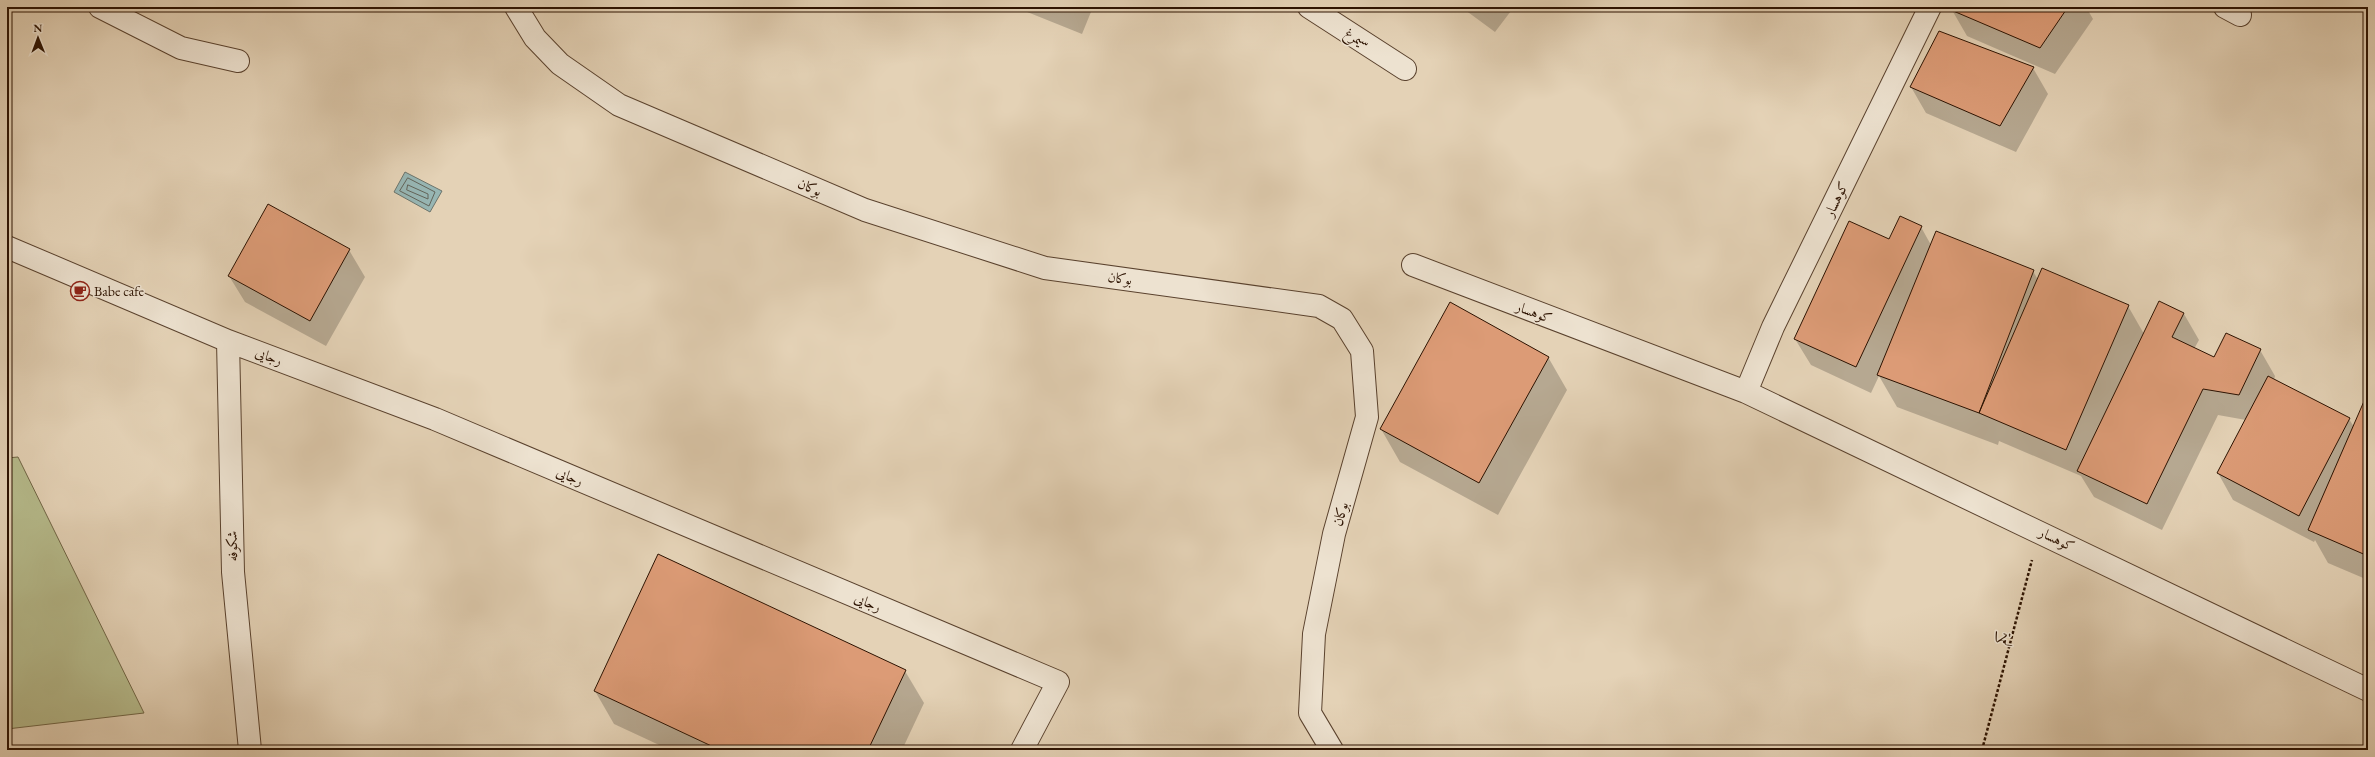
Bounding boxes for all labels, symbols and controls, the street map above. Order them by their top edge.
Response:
north arrow [18,18,58,58]
text: N [33,21,42,35]
street label: سیمرغ [1340,23,1373,55]
street label: بوکان [795,174,825,200]
street label: کوهسار [1819,178,1852,221]
street label: بوکان [1107,267,1134,289]
cafe icon: Babe cafe [69,280,91,302]
place label: Babe cafe [94,282,144,300]
street label: کوهسار [1512,296,1555,327]
street label: رجایی [253,343,285,370]
street label: رجایی [553,462,586,491]
street label: بوکان [1328,500,1352,528]
street label: کوهسار [2035,522,2078,555]
street label: شکوفه [223,531,241,561]
street label: رجایی [851,588,884,617]
street label: یکم [1991,628,2016,648]

